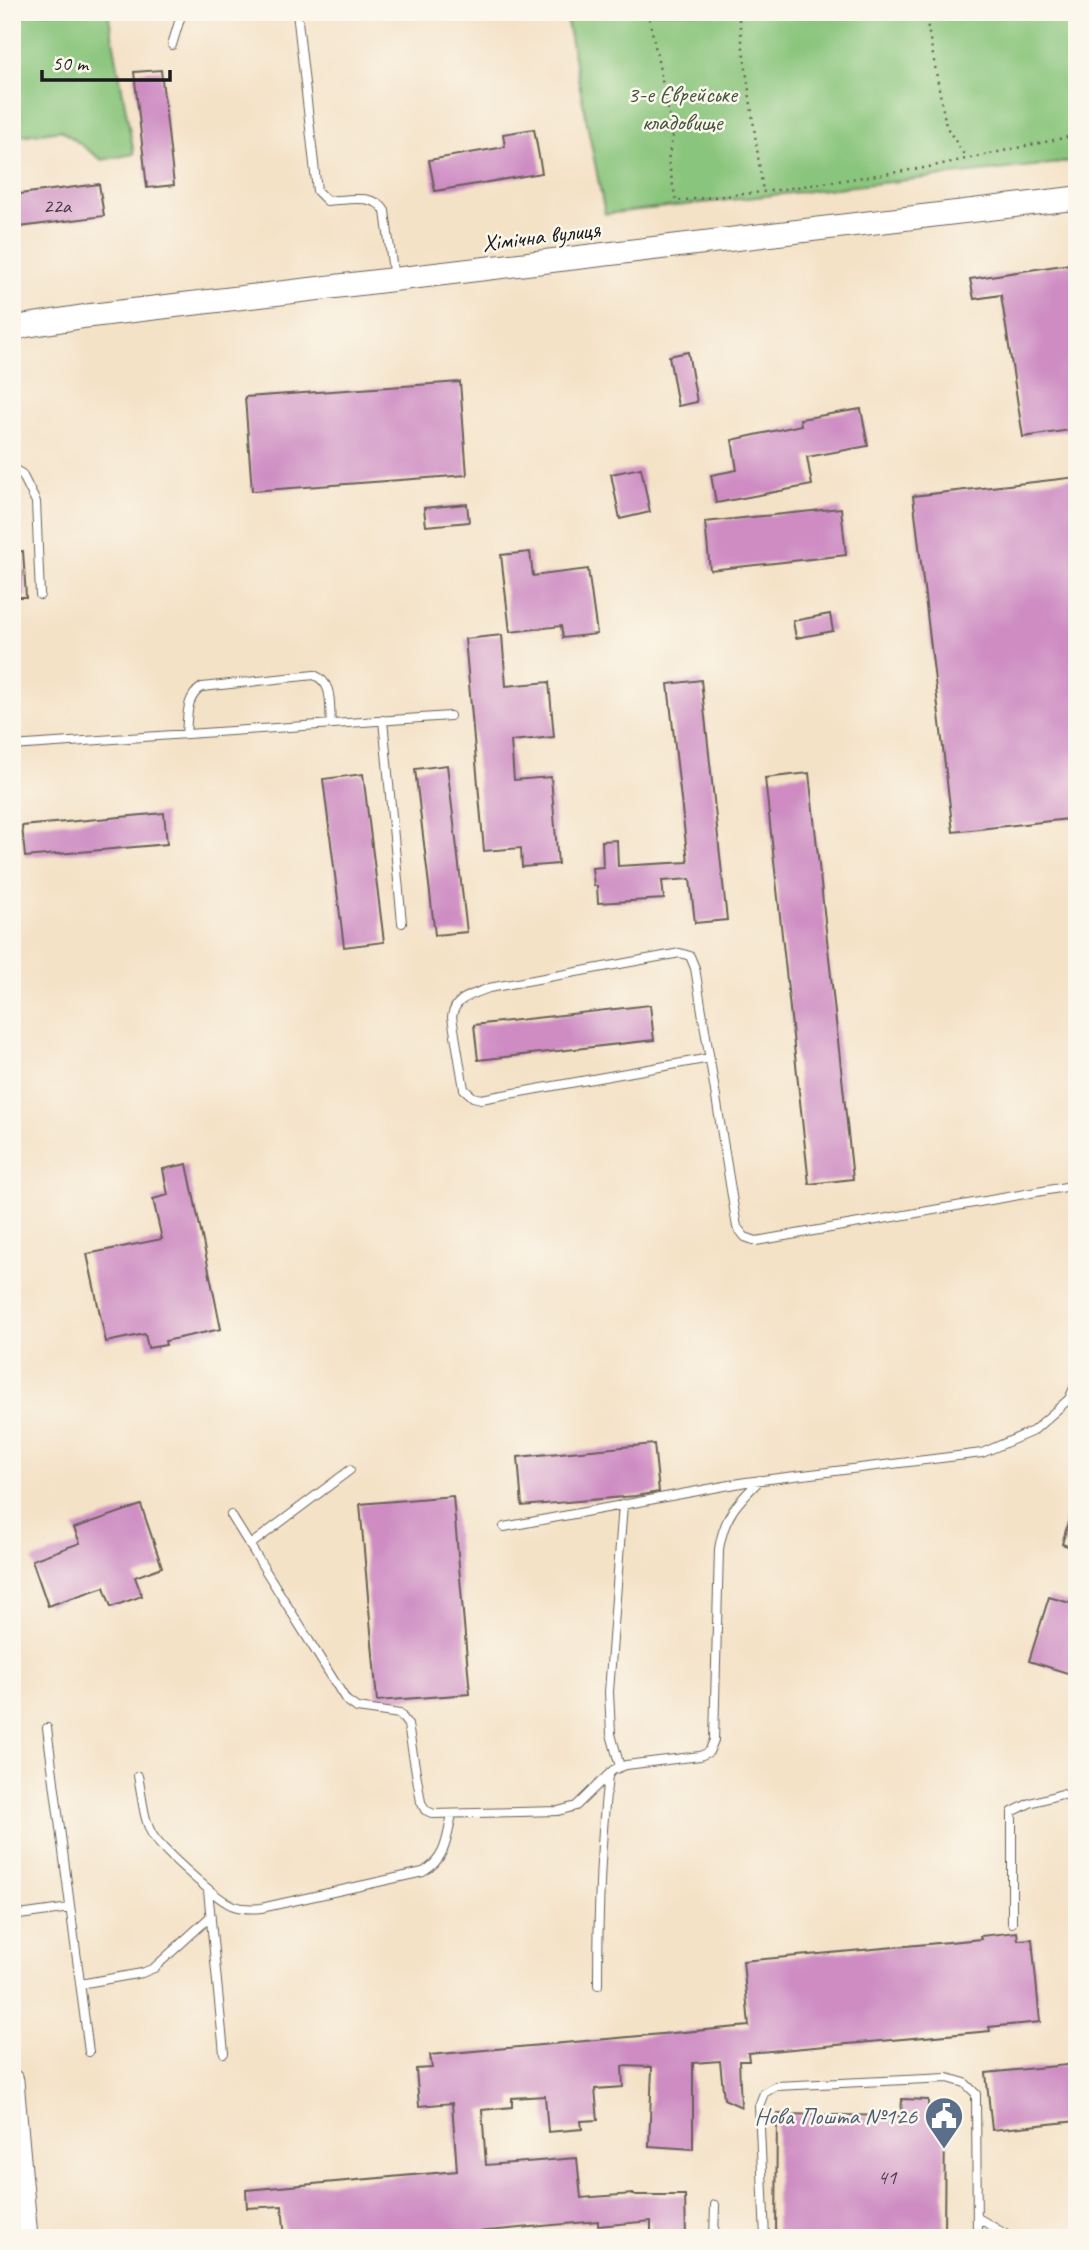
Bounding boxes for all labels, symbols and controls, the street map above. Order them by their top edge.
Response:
scale bar [42,38,170,82]
text: 50 m [52,50,90,76]
park label: 3-е Єврейське кладовище [627,79,739,137]
house number: 22а [43,193,73,219]
street label: Хімічна вулиця [480,214,603,258]
public building icon: Нова Пошта №126 [923,2095,965,2150]
place label: Нова Пошта №126 [755,2101,918,2131]
house number: 41 [878,2164,898,2190]

